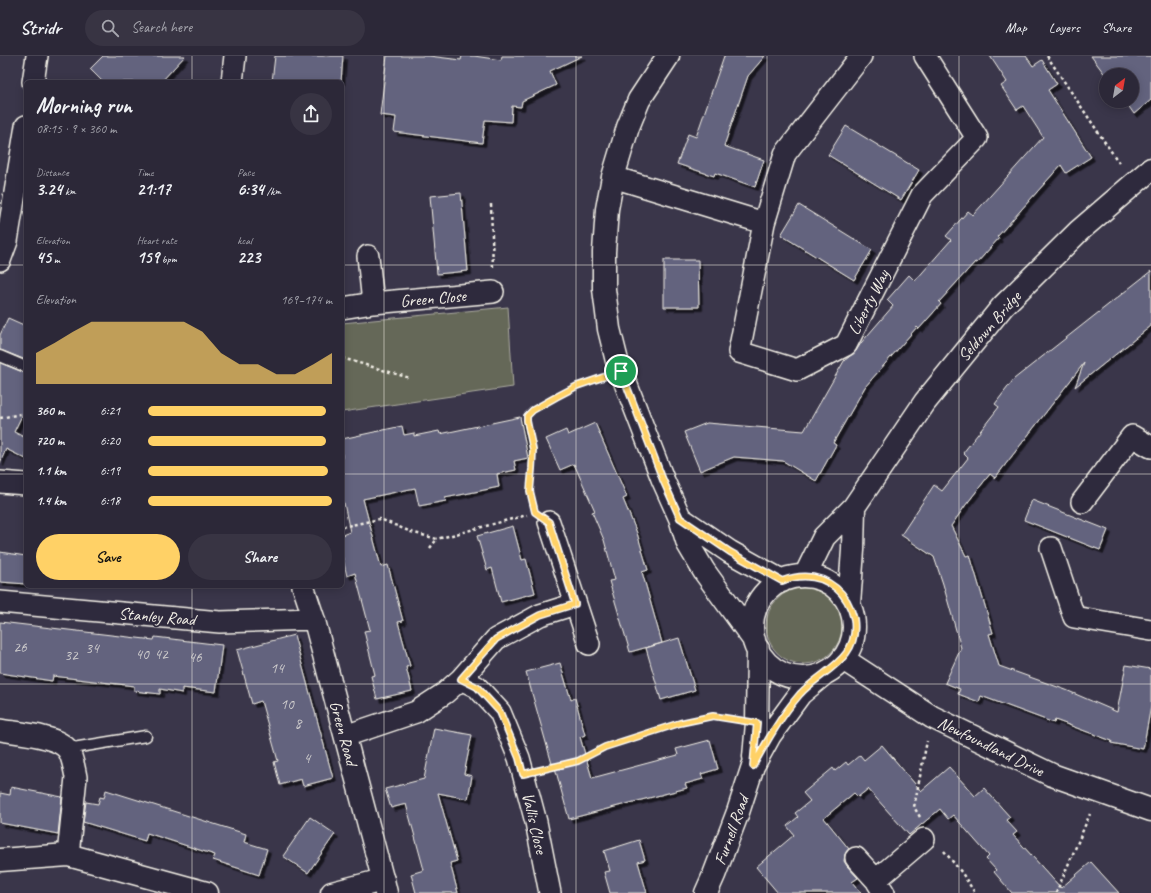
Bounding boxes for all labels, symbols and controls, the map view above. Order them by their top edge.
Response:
search box [85,10,365,46]
text: Stridr [20,16,61,40]
icon: search [99,17,121,39]
text: Search here [131,18,192,37]
text: Map [1005,19,1027,36]
text: Layers [1049,19,1080,36]
text: Share [1102,19,1131,36]
north arrow [1099,68,1139,108]
map controls [1099,68,1139,108]
text: Morning run [36,92,132,120]
button: share [290,93,332,135]
text: 08:15 · 9 × 360 m [36,121,117,137]
text: Distance [36,165,69,179]
text: Time [137,165,154,179]
text: Pace [237,165,254,179]
text: 3.24 [36,179,62,200]
text: 21:17 [137,179,171,200]
text: 6:34 [237,179,264,200]
text: km [62,184,76,198]
text: /km [264,184,281,198]
text: Elevation [36,233,70,247]
text: Heart rate [137,233,177,247]
text: kcal [237,233,252,247]
text: 45 [36,247,51,268]
text: 159 [137,247,159,268]
text: 223 [237,247,260,268]
text: m [51,252,60,266]
text: bpm [159,252,177,266]
street label: Liberty Way [843,265,894,338]
street label: Green Close [399,285,468,312]
street label: Seldown Bridge [953,286,1027,366]
text: Elevation [36,292,76,308]
text: 169–174 m [281,292,332,308]
pin [604,354,638,388]
icon: arrive [610,360,632,382]
text: 360 m [36,403,64,419]
text: 6:21 [100,403,120,419]
text: 720 m [36,433,64,449]
text: 6:20 [100,433,120,449]
text: 1.1 km [36,463,66,479]
text: 6:19 [100,463,120,479]
text: 1.4 km [36,493,66,509]
text: 6:18 [100,493,120,509]
button: Save [36,534,180,580]
button: Share [188,534,332,580]
street label: Stanley Road [118,603,199,631]
house number: 26 [13,638,28,657]
house number: 34 [85,639,100,658]
house number: 40 [135,645,150,664]
house number: 42 [154,645,169,664]
house number: 32 [64,646,79,665]
house number: 46 [188,648,203,667]
house number: 14 [270,659,285,678]
house number: 10 [280,695,295,714]
street label: Green Road [325,699,363,770]
street label: Newfoundland Drive [934,712,1049,782]
house number: 8 [295,714,303,733]
house number: 4 [304,749,312,768]
street label: Furnell Road [709,790,755,868]
street label: Vallis Close [517,791,552,857]

